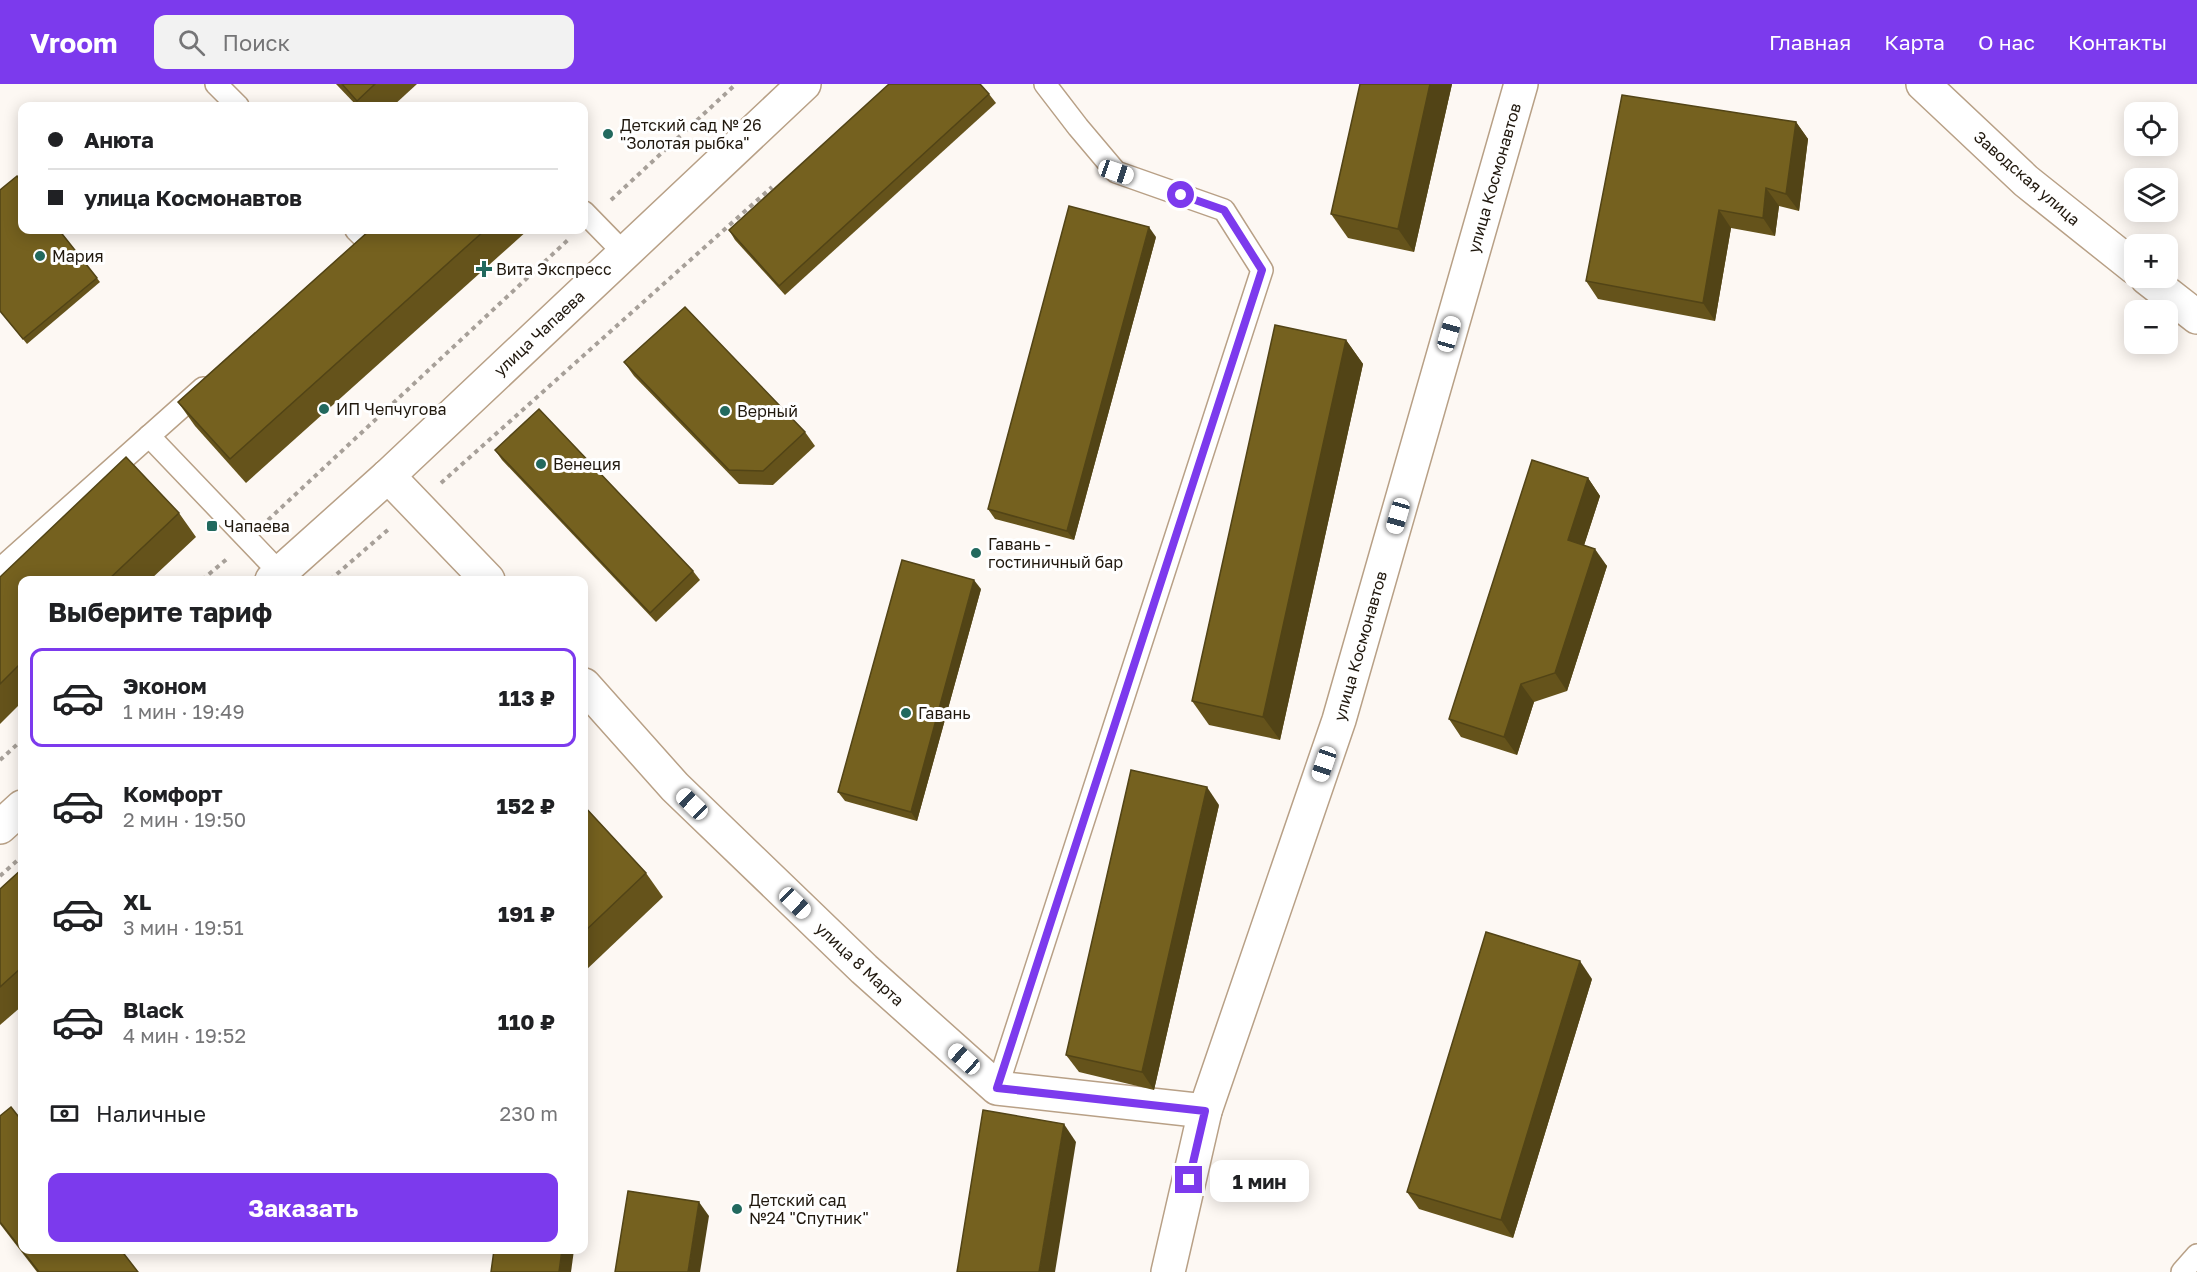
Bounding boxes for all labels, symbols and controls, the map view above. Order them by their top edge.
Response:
search box [154,15,574,69]
text: Vroom [30,26,118,59]
icon: search [175,26,208,59]
text: Поиск [223,29,290,56]
text: Главная [1769,29,1851,55]
text: Карта [1884,29,1945,55]
text: О нас [1978,29,2035,55]
text: Контакты [2068,29,2167,55]
street label: улица Космонавтов [1463,101,1525,255]
map controls [2124,102,2178,354]
button: locate [2124,102,2178,156]
place label: Детский сад № 26 "Золотая рыбка" [620,115,762,153]
text: Анюта [84,126,154,153]
street label: Заводская улица [1970,126,2084,230]
marker: Детский сад № 26 "Золотая рыбка" [601,127,615,141]
car [1096,158,1136,186]
button: layers [2124,168,2178,222]
route start [1167,181,1194,208]
text: улица Космонавтов [84,184,302,211]
button: + [2124,234,2178,288]
place label: Мария [52,246,104,266]
marker: Мария [33,249,47,263]
place label: Вита Экспресс [496,259,612,279]
marker: Вита Экспресс [477,262,491,276]
street label: улица Чапаева [490,286,588,380]
button: − [2124,300,2178,354]
car [1435,314,1463,354]
place label: ИП Чепчугова [336,399,446,419]
place label: Верный [737,401,798,421]
marker: ИП Чепчугова [317,402,331,416]
marker: Верный [718,404,732,418]
place label: Венеция [553,454,621,474]
marker: Венеция [534,457,548,471]
car [1384,496,1412,536]
place label: Чапаева [224,516,290,536]
marker: Чапаева [205,519,219,533]
place label: Гавань - гостиничный бар [988,534,1123,572]
marker: Гавань - гостиничный бар [969,546,983,560]
street label: улица Космонавтов [1329,569,1391,723]
text: Выберите тариф [48,596,272,628]
icon: car [51,671,105,725]
text: Эконом [123,672,207,699]
text: 113 ₽ [499,684,555,711]
text: 1 мин · 19:49 [123,699,245,723]
place label: Гавань [918,703,971,723]
marker: Гавань [899,706,913,720]
car [1310,744,1338,784]
icon: car [51,779,105,833]
text: Комфорт [123,780,223,807]
car [673,785,711,823]
text: 152 ₽ [496,792,555,819]
text: 2 мин · 19:50 [123,807,246,831]
car [776,884,814,922]
icon: car [51,887,105,941]
text: XL [123,888,151,915]
text: 191 ₽ [498,900,555,927]
text: 3 мин · 19:51 [123,915,244,939]
street label: улица 8 Марта [812,918,908,1010]
icon: car [51,995,105,1049]
text: Black [123,996,184,1023]
text: 110 ₽ [498,1008,555,1035]
text: 4 мин · 19:52 [123,1023,246,1047]
car [945,1040,983,1078]
icon: cash [48,1097,81,1130]
text: Наличные [96,1100,206,1127]
text: 230 m [500,1101,558,1125]
callout: 1 мин [1210,1159,1309,1201]
route end [1175,1166,1202,1193]
text: 1 мин [1232,1169,1287,1193]
button: Заказать [48,1173,558,1242]
place label: Детский сад №24 "Спутник" [749,1190,869,1228]
marker: Детский сад №24 "Спутник" [730,1202,744,1216]

